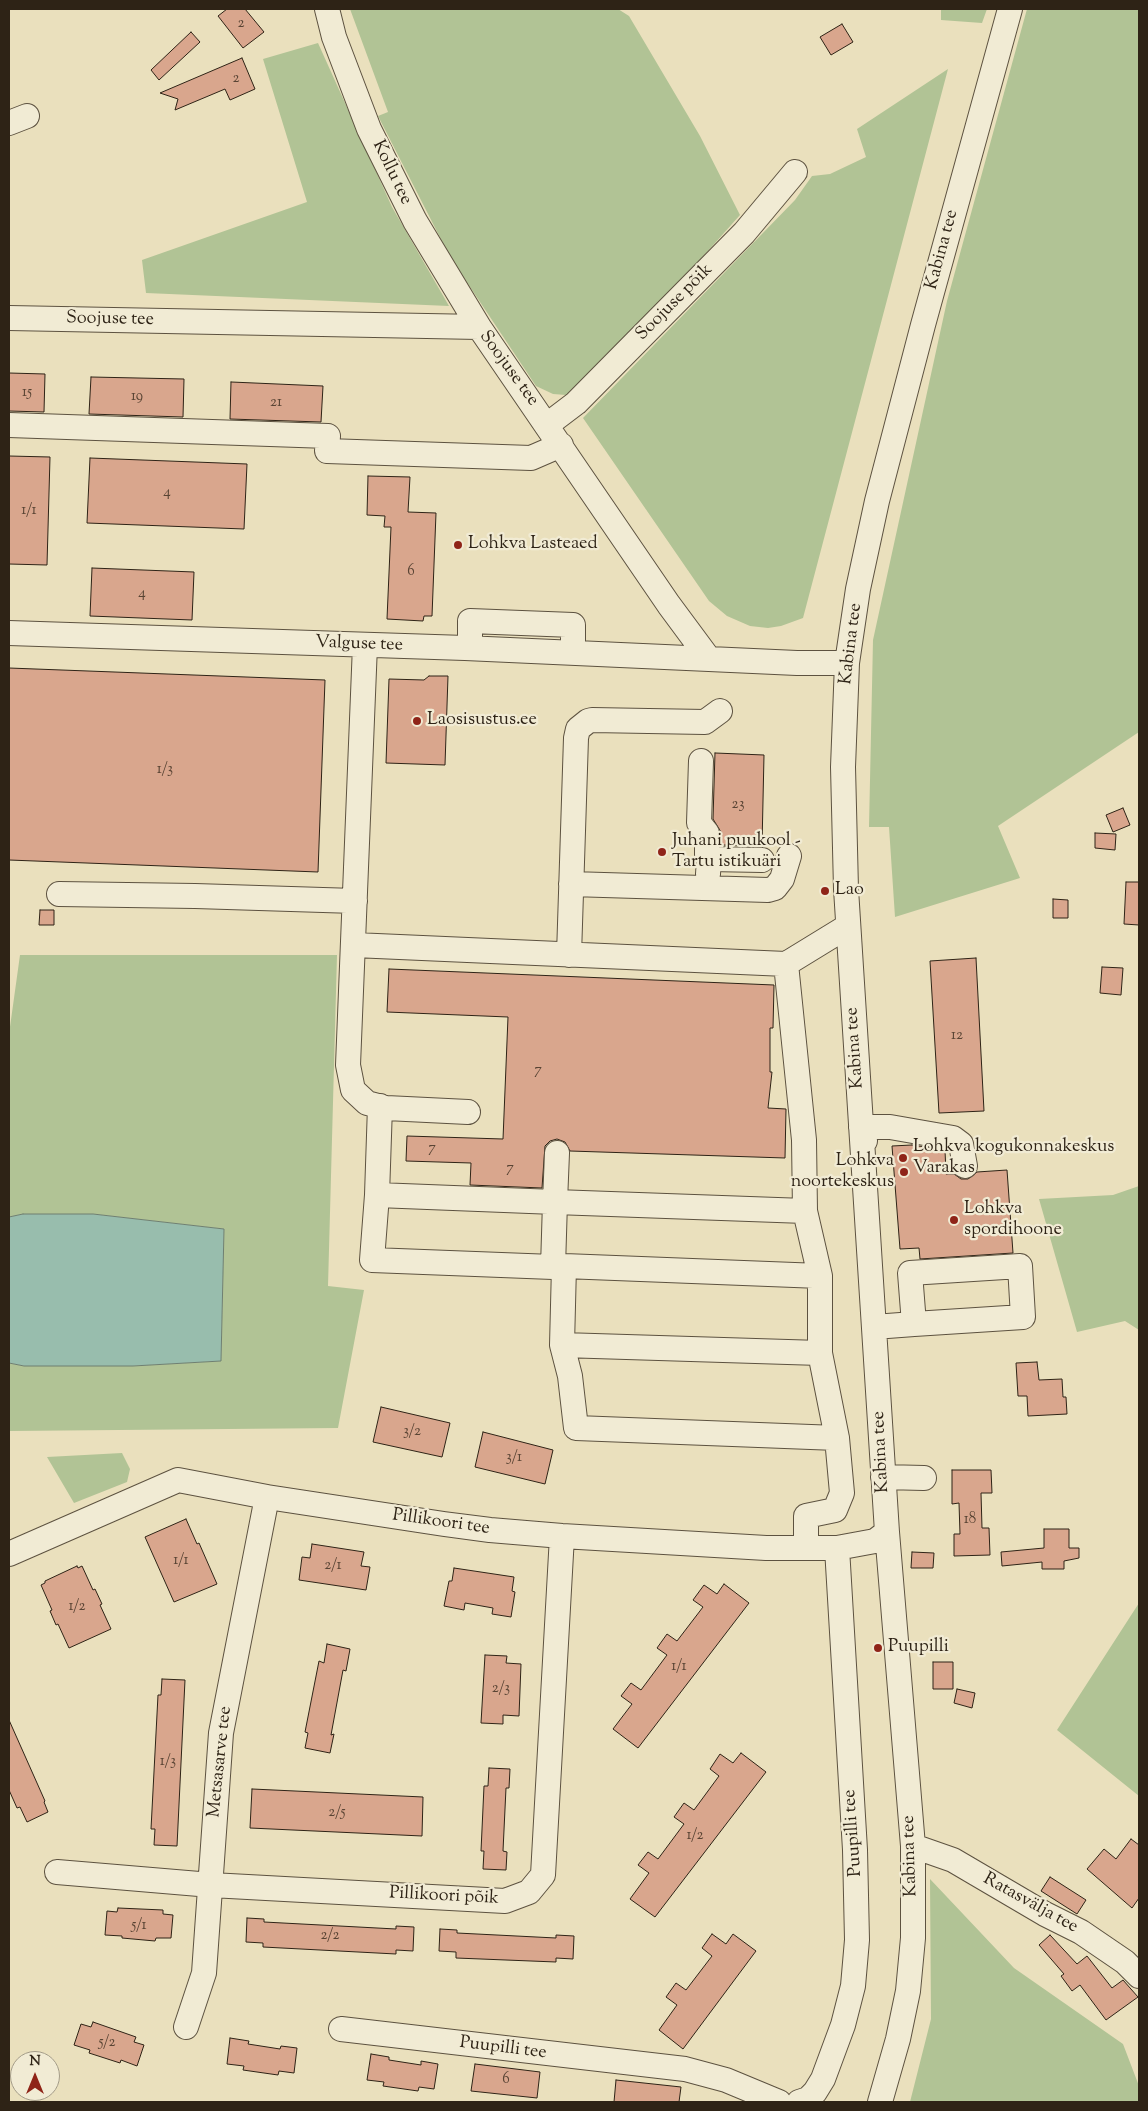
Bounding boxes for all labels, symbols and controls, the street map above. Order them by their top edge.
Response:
house number: 2 [237,15,245,33]
house number: 2 [232,70,240,88]
street label: Kollu tee [366,137,416,209]
street label: Kabina tee [922,208,964,292]
street label: Soojuse põik [632,260,718,346]
street label: Soojuse tee [66,308,154,332]
street label: Soojuse tee [473,327,543,411]
house number: 15 [22,384,32,402]
house number: 19 [131,388,143,406]
house number: 21 [270,394,282,412]
house number: 4 [163,484,171,502]
house number: 1/1 [21,502,37,520]
place label: Lohkva Lasteaed [468,534,598,556]
marker: Lohkva Lasteaed [452,539,464,551]
house number: 6 [407,563,415,581]
house number: 4 [138,585,146,603]
street label: Kabina tee [836,602,868,686]
street label: Valguse tee [315,633,403,657]
place label: Laosisustus.ee [427,710,537,732]
marker: Laosisustus.ee [411,715,423,727]
house number: 1/3 [157,761,173,779]
house number: 23 [731,796,745,814]
place label: Juhani puukool - Tartu istikuäri [672,831,801,874]
marker: Juhani puukool - Tartu istikuäri [656,846,668,858]
place label: Lao [835,880,864,902]
marker: Lao [819,885,831,897]
street label: Kabina tee [842,1006,870,1090]
house number: 12 [951,1027,963,1045]
house number: 7 [534,1062,542,1080]
place label: Lohkva kogukonnakeskus Varakas [913,1137,1114,1180]
house number: 7 [428,1140,436,1158]
place label: Lohkva noortekeskus [791,1151,894,1194]
marker: Lohkva kogukonnakeskus Varakas [897,1152,909,1164]
house number: 7 [506,1160,514,1178]
marker: Lohkva noortekeskus [898,1166,910,1178]
place label: Lohkva spordihoone [964,1199,1062,1242]
marker: Lohkva spordihoone [948,1214,960,1226]
street label: Kabina tee [869,1411,895,1493]
house number: 3/2 [403,1423,421,1441]
house number: 3/1 [506,1449,522,1467]
street label: Pillikoori tee [391,1505,491,1541]
house number: 18 [964,1511,976,1529]
house number: 1/1 [173,1552,189,1570]
house number: 2/1 [324,1557,342,1575]
house number: 1/2 [68,1598,86,1616]
place label: Puupilli [888,1637,949,1659]
marker: Puupilli [872,1642,884,1654]
house number: 1/1 [671,1658,687,1676]
house number: 2/3 [492,1680,510,1698]
street label: Metsasarve tee [204,1705,238,1819]
house number: 1/3 [160,1753,176,1771]
street label: Puupilli tee [840,1789,868,1877]
house number: 2/5 [328,1804,346,1822]
street label: Kabina tee [899,1815,923,1897]
house number: 1/2 [686,1827,704,1845]
street label: Ratasvälja tee [979,1869,1081,1939]
street label: Pillikoori põik [389,1883,499,1911]
house number: 5/1 [131,1917,147,1935]
house number: 2/2 [320,1927,340,1945]
street label: Puupilli tee [458,2033,548,2065]
house number: 5/2 [98,2034,116,2052]
north arrow [10,2051,60,2101]
text: N [29,2052,41,2072]
house number: 6 [502,2071,510,2089]

